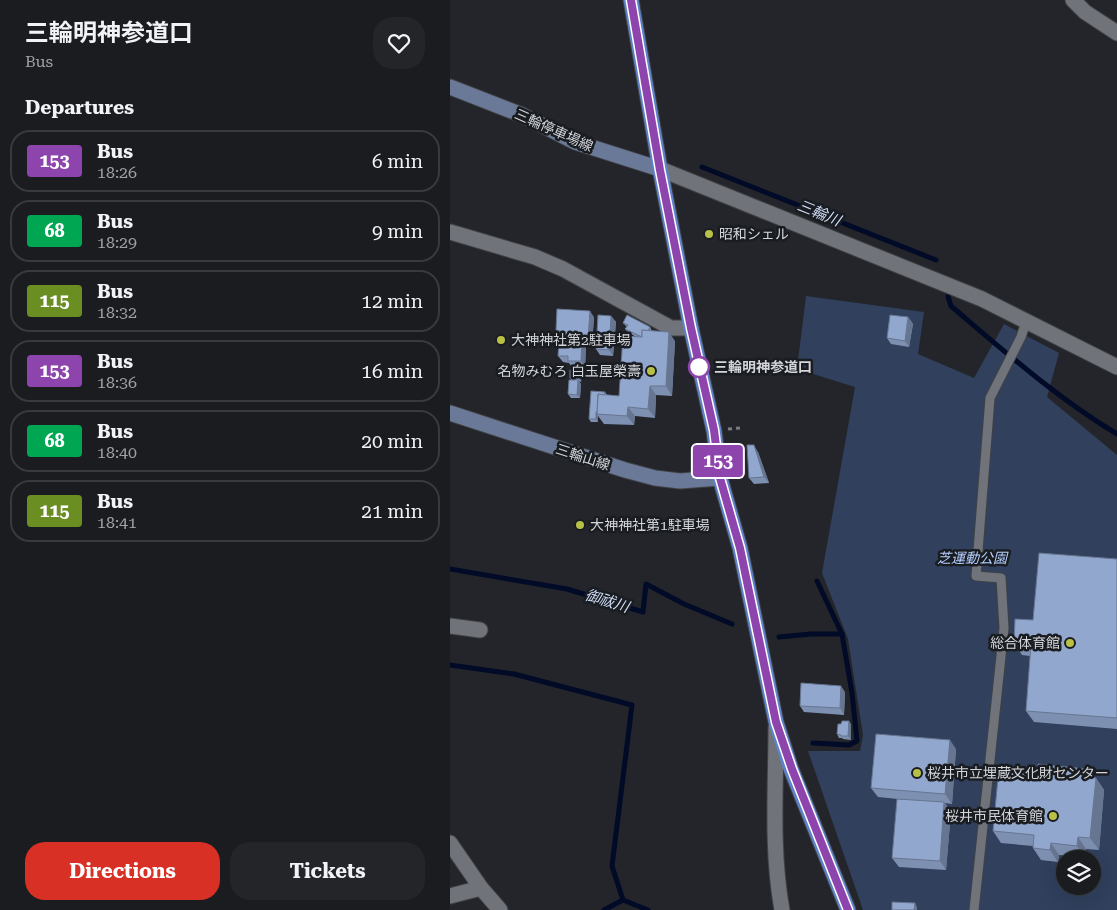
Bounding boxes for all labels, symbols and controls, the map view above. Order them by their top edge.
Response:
button: heart [373,17,425,69]
text: 三輪明神参道口 [25,19,193,47]
text: Bus [25,52,53,71]
text: Departures [25,96,134,119]
street label: 三輪停車場線 [512,106,596,154]
text: Bus [97,140,133,163]
text: 153 [39,150,70,171]
text: 6 min [372,150,423,173]
text: 18:26 [97,163,137,182]
water label: 三輪川 [795,196,845,231]
text: Bus [97,210,133,233]
text: 68 [44,220,65,241]
text: 9 min [372,220,423,243]
place label: 昭和シェル [719,226,789,242]
marker: 昭和シェル [703,228,715,240]
text: 18:29 [97,233,137,252]
text: Bus [97,280,133,303]
text: 115 [39,290,70,311]
text: 12 min [361,290,423,313]
text: 18:32 [97,303,137,322]
place label: 大神神社第2駐車場 [511,332,631,348]
marker: 大神神社第2駐車場 [495,334,507,346]
text: Bus [97,350,133,373]
marker: 三輪明神参道口 [688,356,710,378]
place label: 三輪明神参道口 [714,359,812,375]
text: 153 [39,360,70,381]
text: 16 min [361,360,423,383]
place label: 名物みむろ 白玉屋榮壽 [497,363,641,379]
marker: 名物みむろ 白玉屋榮壽 [645,365,657,377]
text: 18:36 [97,373,137,392]
text: Bus [97,420,133,443]
text: 68 [44,430,65,451]
text: 20 min [361,430,423,453]
street label: 三輪山線 [554,441,612,473]
text: 18:40 [97,443,137,462]
line badge: 153 [689,445,747,477]
text: 153 [703,450,733,471]
text: Bus [97,490,133,513]
text: 115 [39,500,70,521]
text: 21 min [361,500,423,523]
text: 18:41 [97,513,137,532]
place label: 大神神社第1駐車場 [590,517,710,533]
marker: 大神神社第1駐車場 [574,519,586,531]
park label: 芝運動公園 [937,550,1009,566]
water label: 御祓川 [583,586,633,617]
place label: 総合体育館 [990,635,1060,651]
marker: 総合体育館 [1064,637,1076,649]
place label: 桜井市立埋蔵文化財センター [927,765,1109,781]
marker: 桜井市立埋蔵文化財センター [911,767,923,779]
place label: 桜井市民体育館 [945,808,1043,824]
marker: 桜井市民体育館 [1047,810,1059,822]
button: Directions [25,842,220,900]
button: Tickets [230,842,425,900]
map controls [1056,850,1101,895]
button: layers [1056,850,1101,895]

